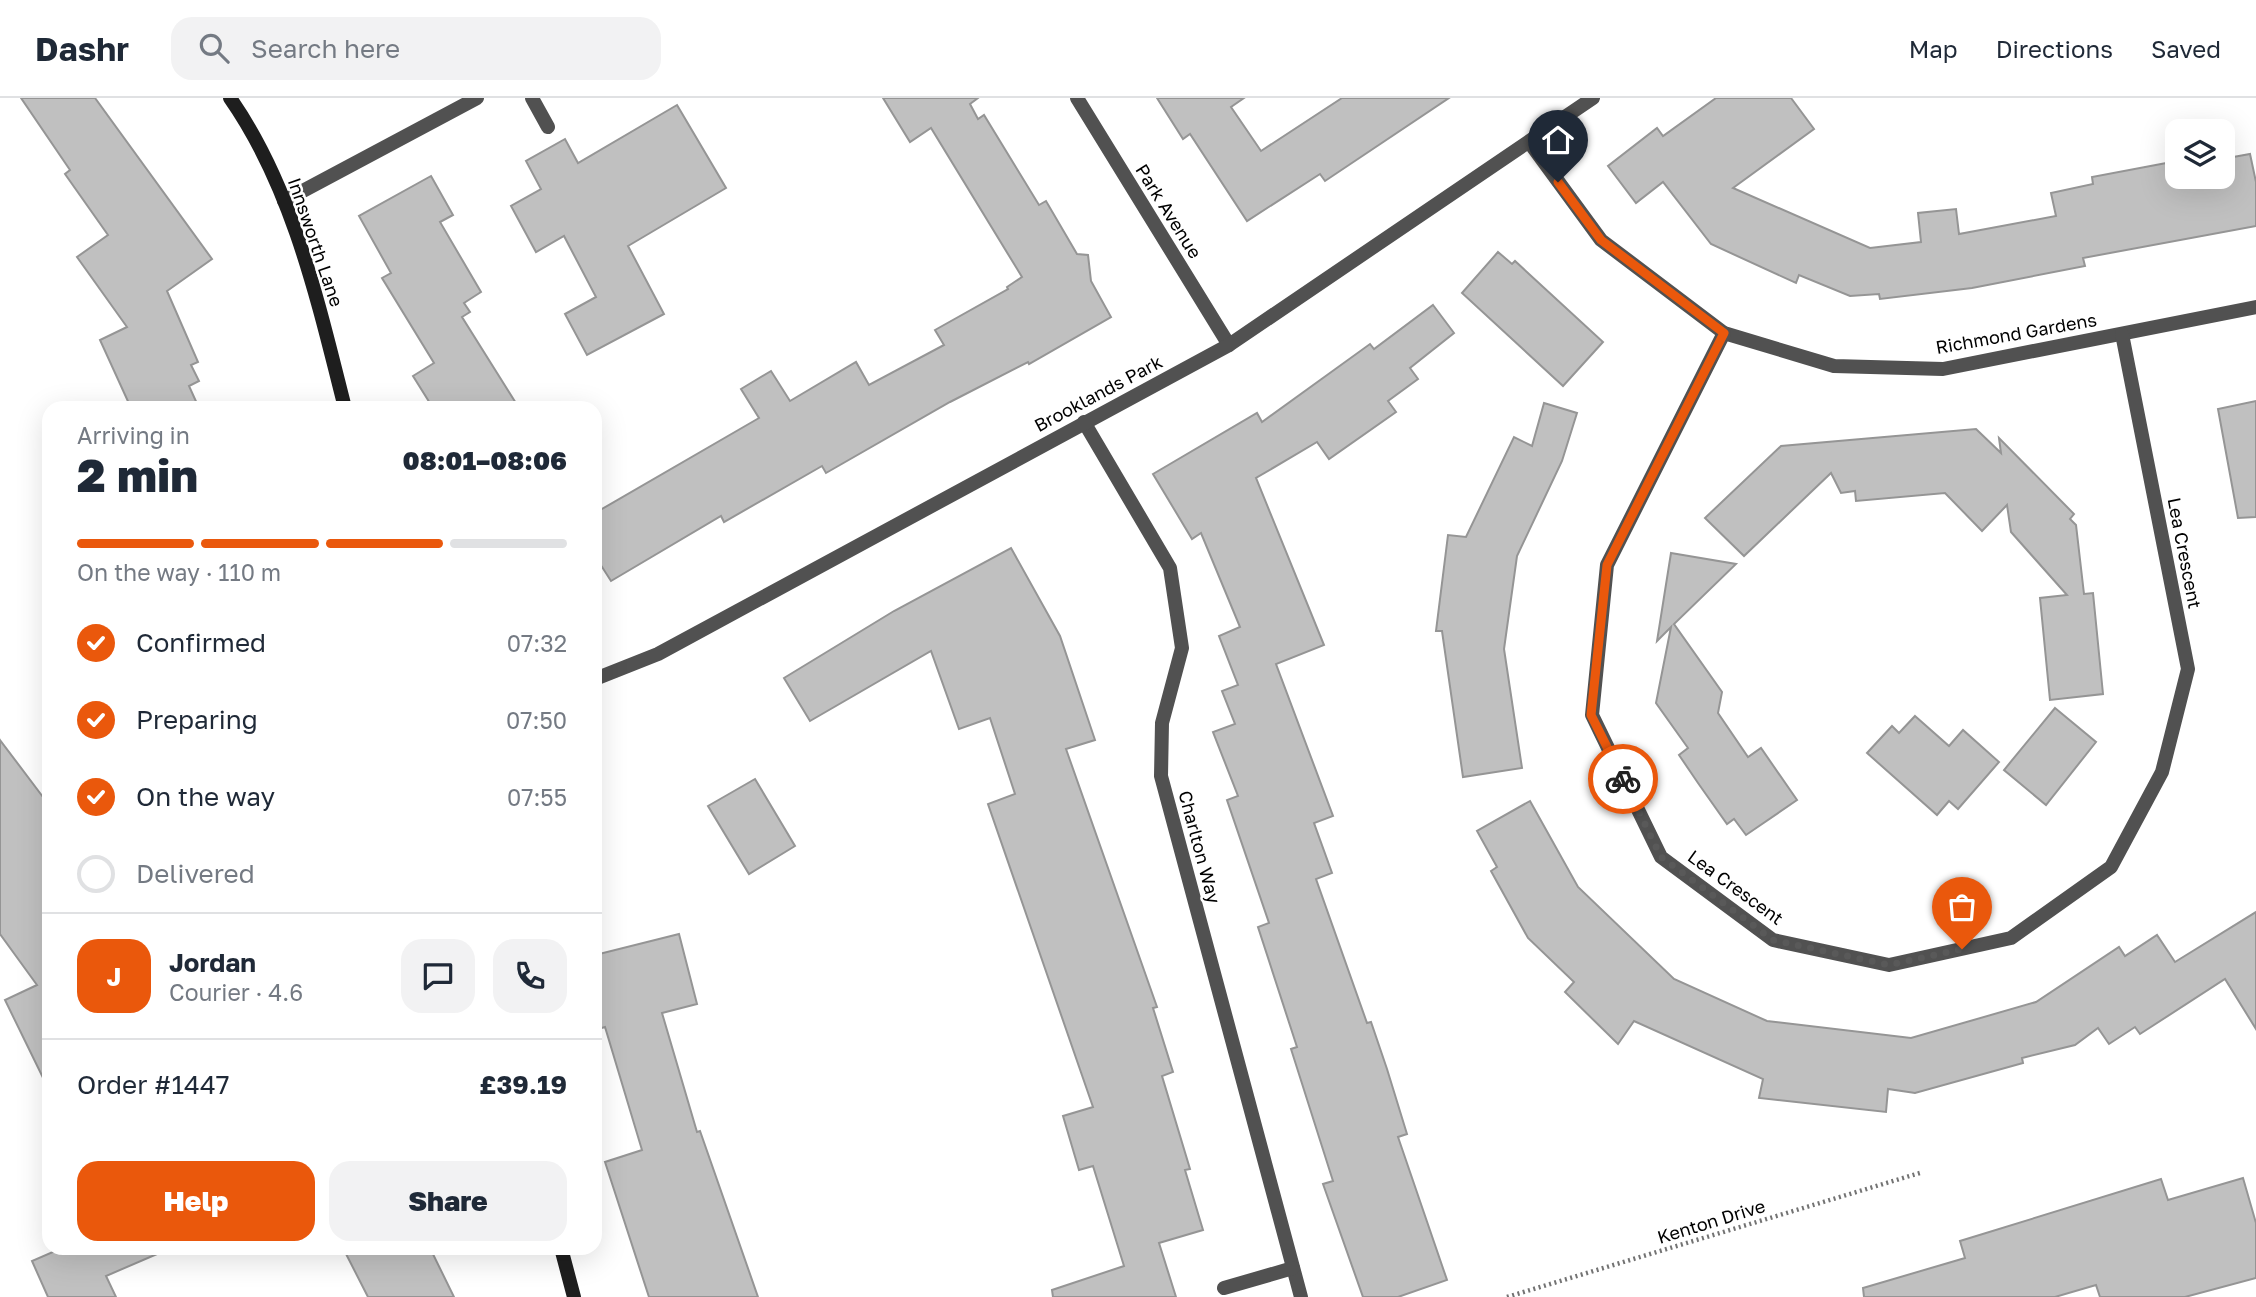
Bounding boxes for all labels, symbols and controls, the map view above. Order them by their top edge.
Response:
search box [171,17,661,80]
text: Dashr [35,29,129,68]
icon: search [195,29,233,67]
text: Search here [251,33,400,64]
text: Map [1909,34,1958,63]
text: Directions [1996,34,2113,63]
text: Saved [2151,34,2221,63]
pin [1528,110,1588,182]
map controls [2165,119,2235,189]
button: layers [2165,119,2235,189]
icon: home [1539,121,1577,159]
street label: Park Avenue [1131,160,1207,262]
street label: Innsworth Lane [284,175,348,309]
street label: Richmond Gardens [1934,308,2098,358]
street label: Brooklands Park [1030,350,1166,436]
text: Arriving in [77,421,190,449]
text: 08:01–08:06 [403,445,567,476]
text: 2 min [77,447,198,502]
street label: Lea Crescent [2163,496,2207,610]
text: On the way · 110 m [77,558,281,586]
icon: check [77,624,115,662]
text: Confirmed [136,627,266,658]
text: 07:32 [507,629,567,657]
icon: check [77,701,115,739]
text: Preparing [136,704,258,735]
text: 07:50 [506,706,567,734]
courier [1588,744,1658,814]
icon: bike [1604,760,1642,798]
icon: check [77,778,115,816]
text: On the way [136,781,275,812]
text: 07:55 [507,783,567,811]
street label: Charlton Way [1174,788,1226,906]
street label: Lea Crescent [1684,845,1788,929]
text: Delivered [136,858,255,889]
pin [1932,877,1992,949]
icon: bag [1943,888,1981,926]
button: chat [401,939,475,1013]
button: phone [493,939,567,1013]
text: Jordan [169,947,256,978]
text: J [107,961,121,992]
text: Courier · 4.6 [169,978,303,1006]
text: Order #1447 [77,1069,230,1100]
text: £39.19 [479,1069,567,1100]
button: Help [77,1161,315,1241]
button: Share [329,1161,567,1241]
street label: Kenton Drive [1654,1194,1768,1248]

